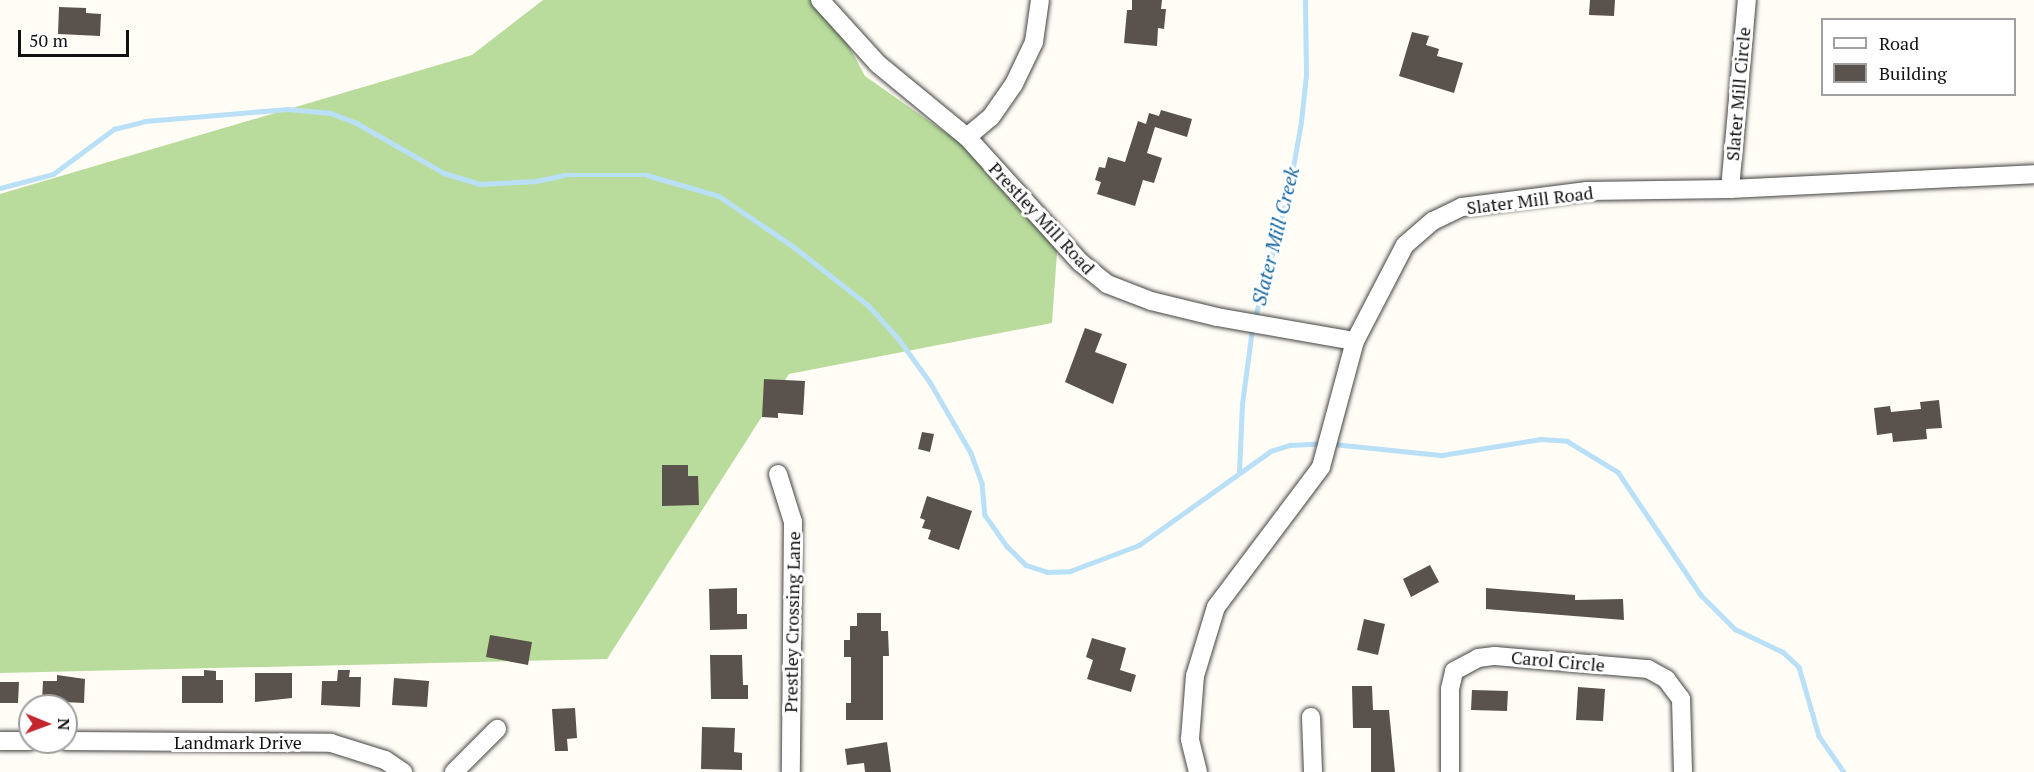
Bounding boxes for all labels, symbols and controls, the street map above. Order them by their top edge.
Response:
scale bar [21,18,132,56]
legend [1821,18,2016,96]
street label: Slater Mill Circle [1721,26,1755,162]
text: 50 m [29,28,68,52]
text: Road [1879,31,1919,55]
text: Building [1879,61,1947,85]
street label: Prestley Mill Road [985,158,1099,278]
water label: Slater Mill Creek [1246,164,1304,308]
street label: Slater Mill Road [1465,182,1595,218]
street label: Prestley Crossing Lane [780,531,804,713]
street label: Carol Circle [1510,646,1606,676]
north arrow [18,694,78,754]
text: N [53,718,75,731]
street label: Landmark Drive [174,731,302,753]

